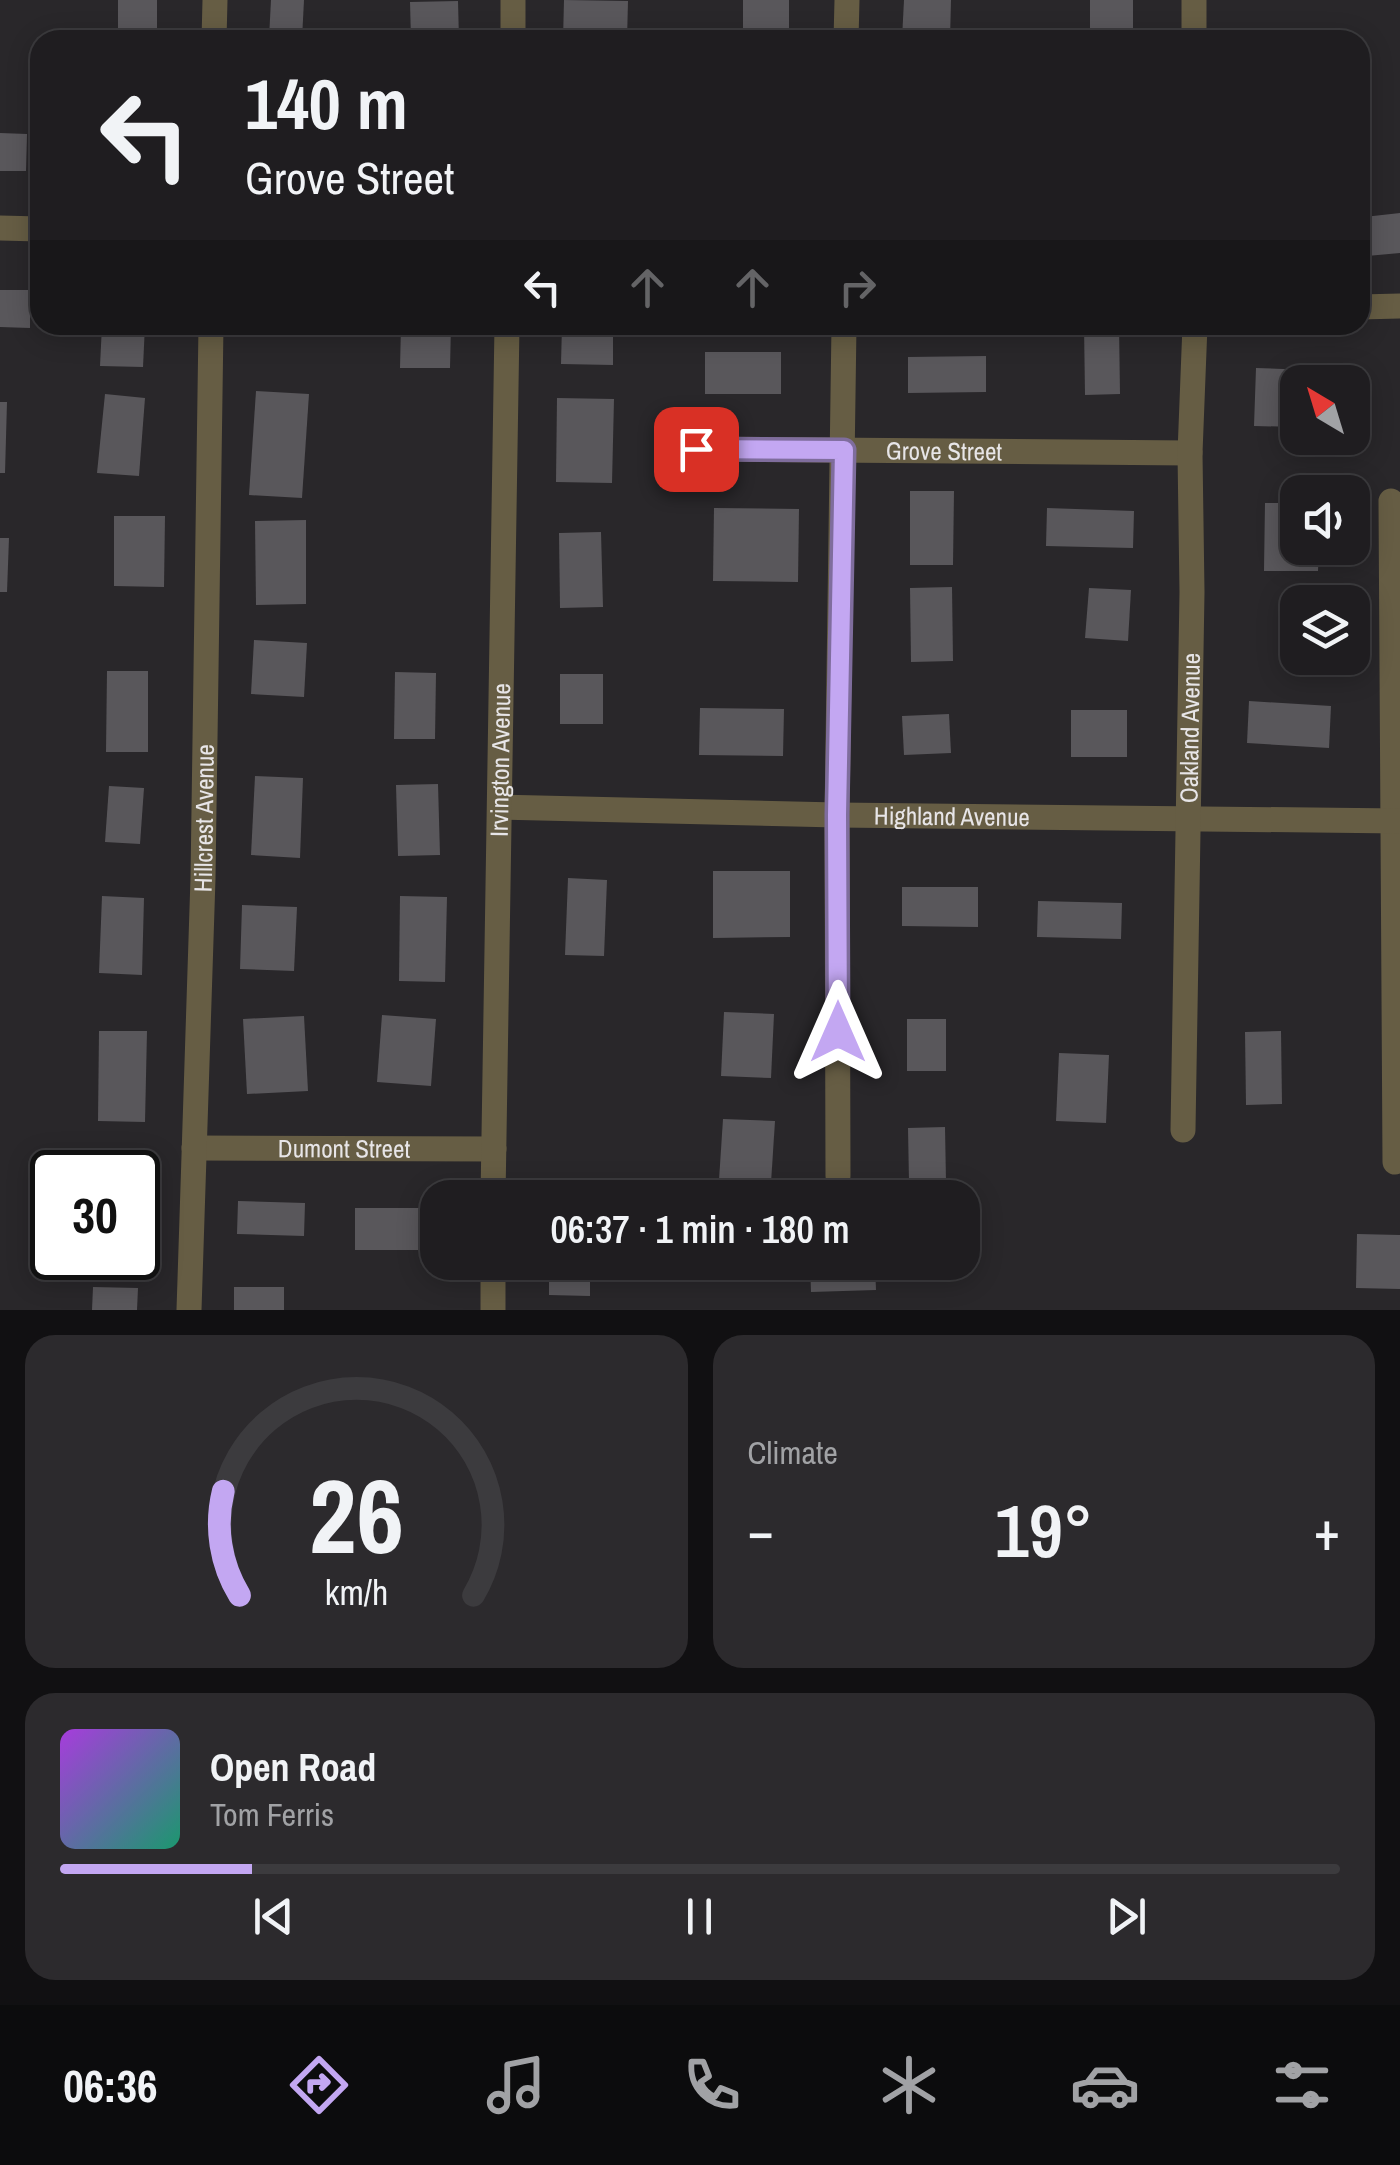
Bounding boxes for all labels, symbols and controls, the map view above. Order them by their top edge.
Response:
text: 140 m [245,57,408,151]
icon: left [80,70,210,200]
text: Grove Street [245,147,454,208]
icon: left [515,260,570,315]
icon: ahead [620,260,675,315]
icon: ahead [725,260,780,315]
icon: right [830,260,885,315]
north arrow [1280,365,1370,455]
map controls [1280,365,1370,675]
pin [654,407,739,492]
icon: arrive [669,422,724,477]
street label: Grove Street [886,434,1003,468]
button: sound [1280,475,1370,565]
button: layers [1280,585,1370,675]
street label: Oakland Avenue [1171,653,1208,803]
street label: Irvington Avenue [482,683,518,837]
street label: Hillcrest Avenue [186,744,222,893]
street label: Highland Avenue [874,798,1030,834]
position arrow [786,980,890,1084]
street label: Dumont Street [278,1131,410,1166]
speed limit sign: 30 [30,1150,160,1280]
text: 06:37 · 1 min · 180 m [550,1204,850,1255]
text: Climate [748,1431,838,1474]
text: 26 [309,1445,404,1585]
text: 19° [995,1479,1093,1580]
text: − [748,1493,774,1567]
text: + [1314,1493,1340,1567]
text: km/h [324,1568,388,1616]
text: Open Road [210,1742,376,1793]
text: Tom Ferris [210,1793,334,1836]
icon: previous [246,1889,301,1944]
icon: pause [672,1889,727,1944]
icon: next [1099,1889,1154,1944]
icon: directions [284,2050,354,2120]
icon: music [481,2050,551,2120]
icon: phone [677,2050,747,2120]
icon: climate [874,2050,944,2120]
icon: car [1070,2050,1140,2120]
icon: filters [1267,2050,1337,2120]
text: 06:36 [63,2055,158,2116]

